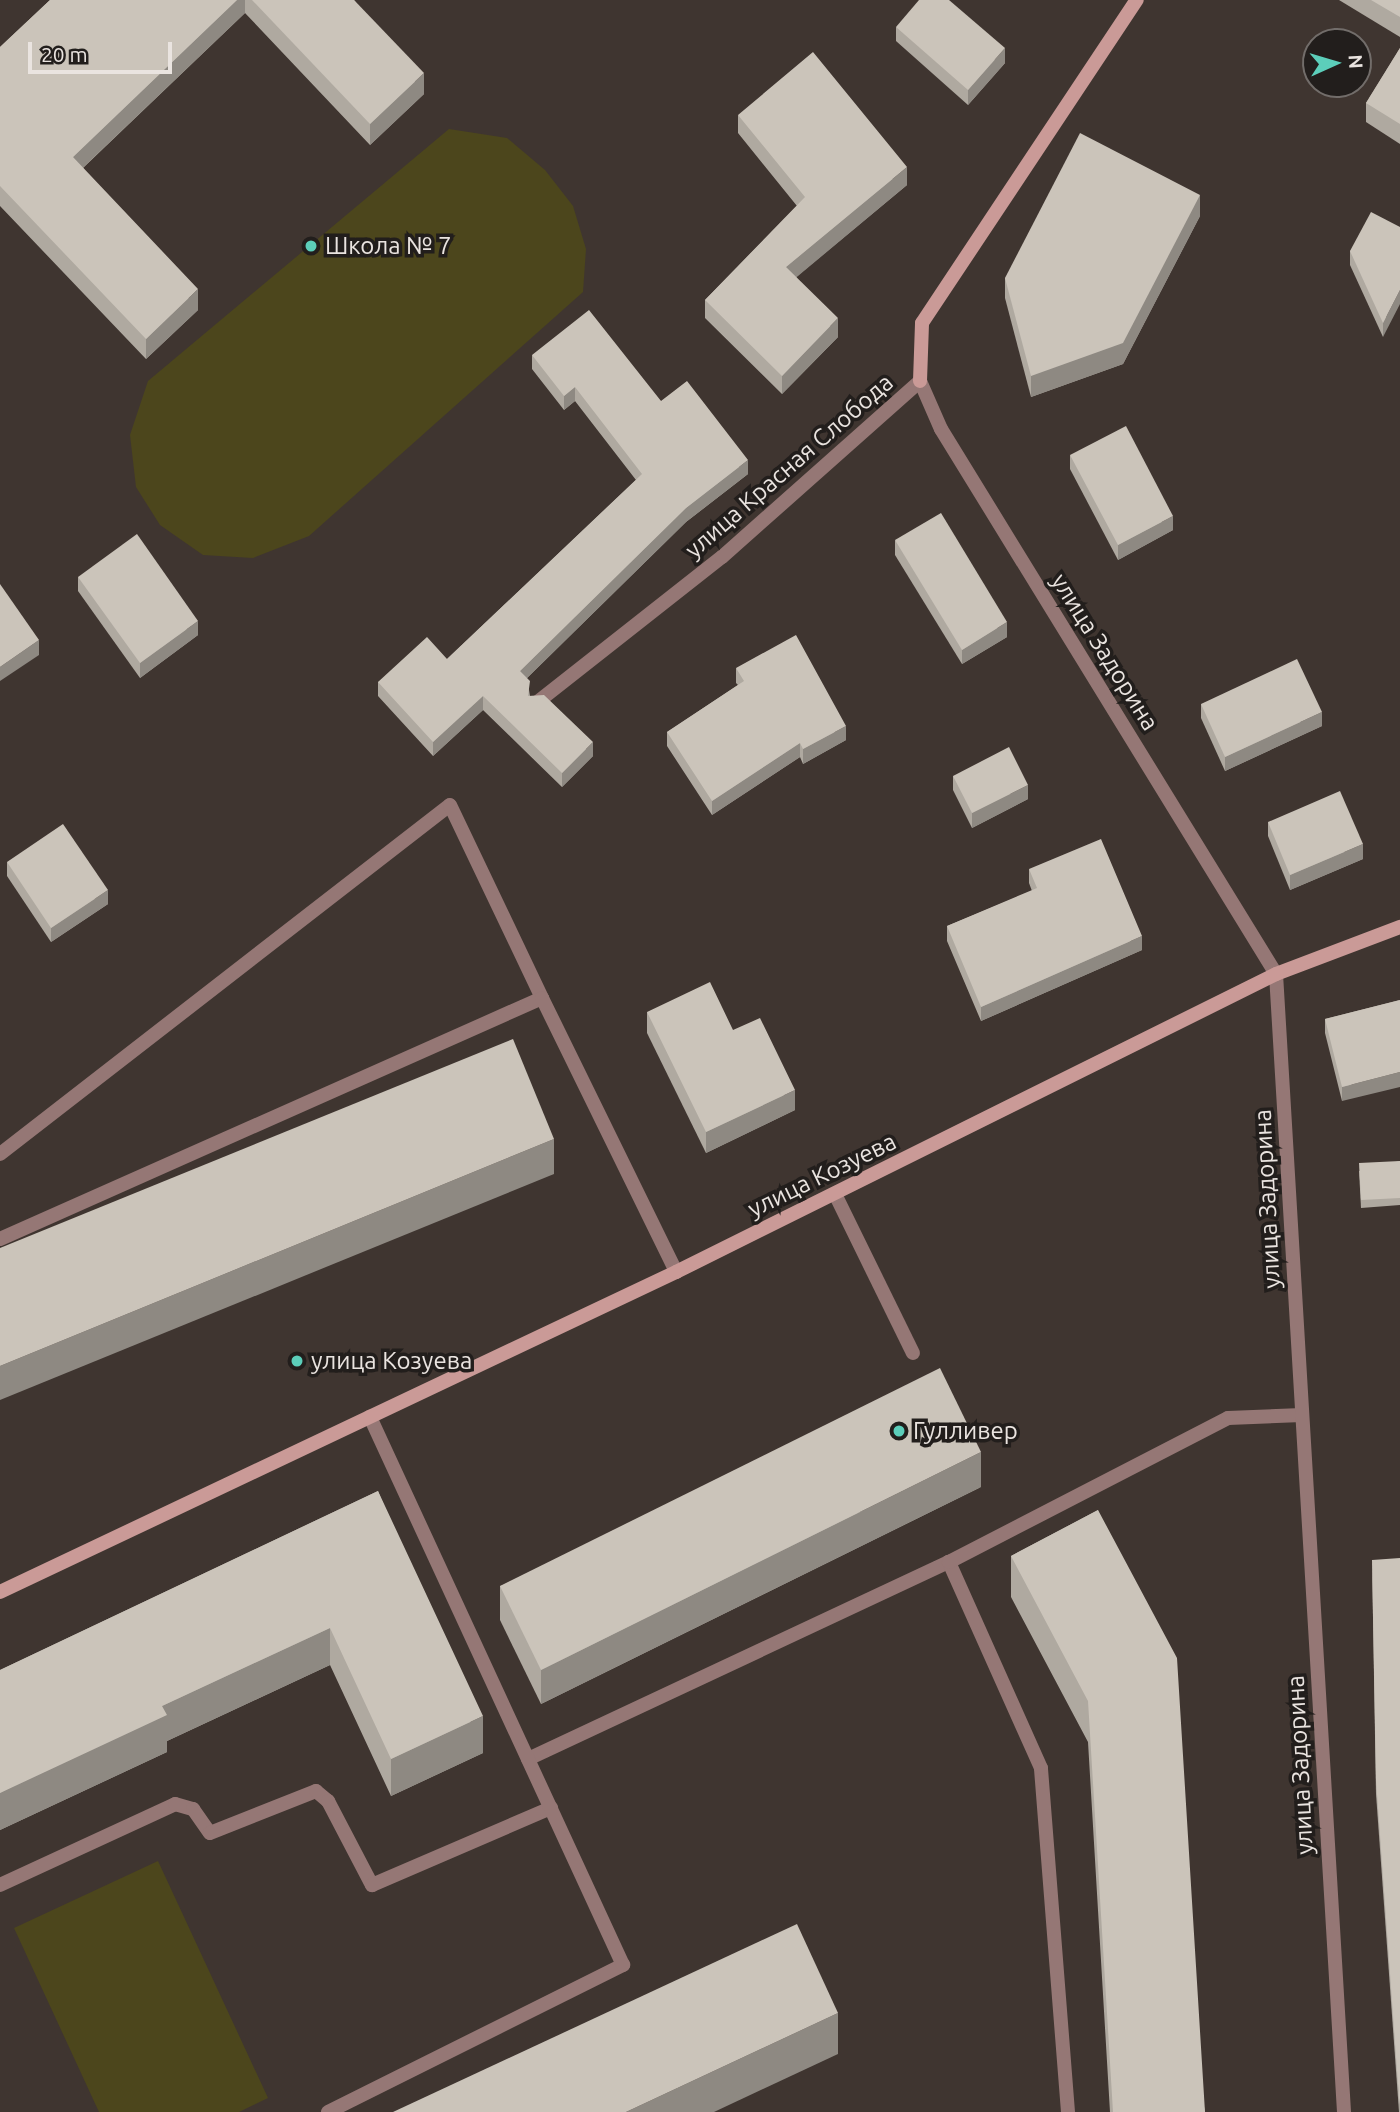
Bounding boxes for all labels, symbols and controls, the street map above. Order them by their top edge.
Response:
scale bar [32,28,175,72]
north arrow [1302,28,1372,98]
text: 20 m [41,42,88,66]
text: N [1344,54,1367,70]
place label: Школа № 7 [325,232,452,260]
marker: Школа № 7 [303,238,319,254]
street label: улица Красная Слобода [679,368,899,564]
street label: улица Задорина [1045,568,1165,736]
street label: улица Задорина [1248,1109,1286,1289]
street label: улица Козуева [743,1127,901,1223]
place label: улица Козуева [311,1347,472,1375]
marker: улица Козуева [289,1353,305,1369]
place label: Гулливер [913,1417,1018,1445]
marker: Гулливер [891,1423,907,1439]
street label: улица Задорина [1281,1675,1319,1855]

